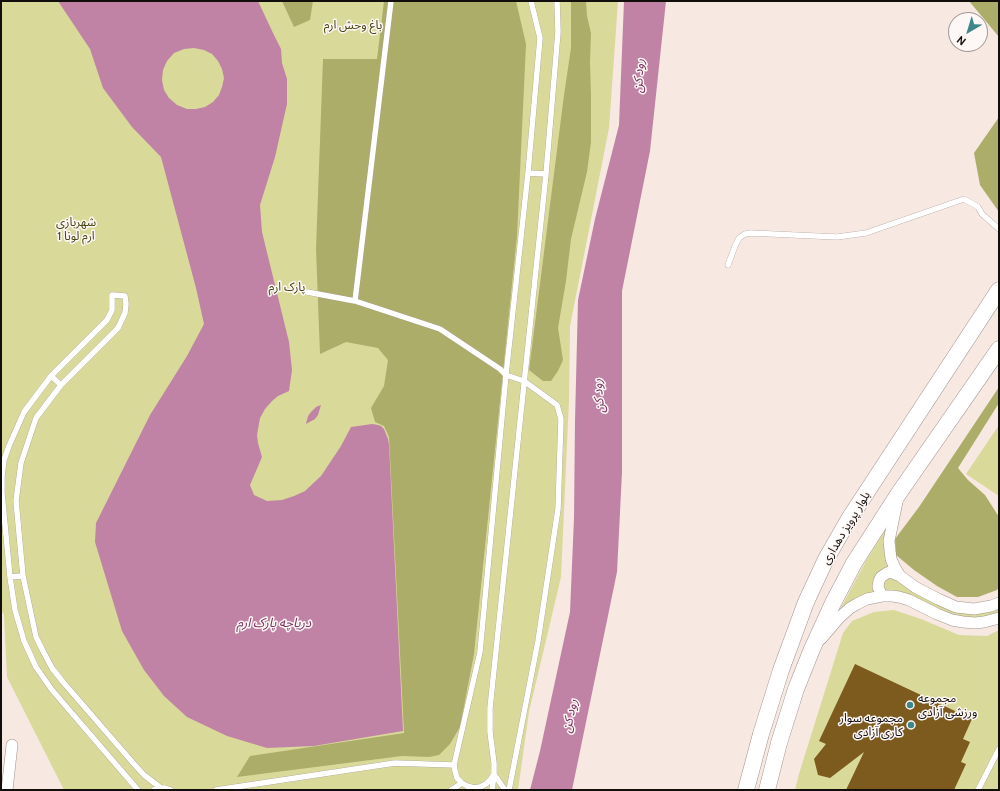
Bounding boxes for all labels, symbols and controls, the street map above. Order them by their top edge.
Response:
north arrow [948,12,988,52]
park label: باغ وحش ارم [324,18,382,32]
text: N [954,33,969,49]
water label: رود کن [630,58,648,94]
park label: شهربازی ارم لونا 1 [56,215,96,243]
park label: پارک ارم [269,280,305,294]
water label: رود کن [589,378,609,414]
street label: بلوار پرویز دهداری [819,489,873,567]
water label: دریاچه پارک ارم [237,615,311,631]
place label: مجموعه ورزشی آزادی [918,691,977,719]
water label: رود کن [559,698,581,734]
marker: مجموعه ورزشی آزادی [905,700,915,710]
place label: مجموعه سوار کاری آزادی [840,711,903,739]
marker: مجموعه سوار کاری آزادی [906,720,916,730]

